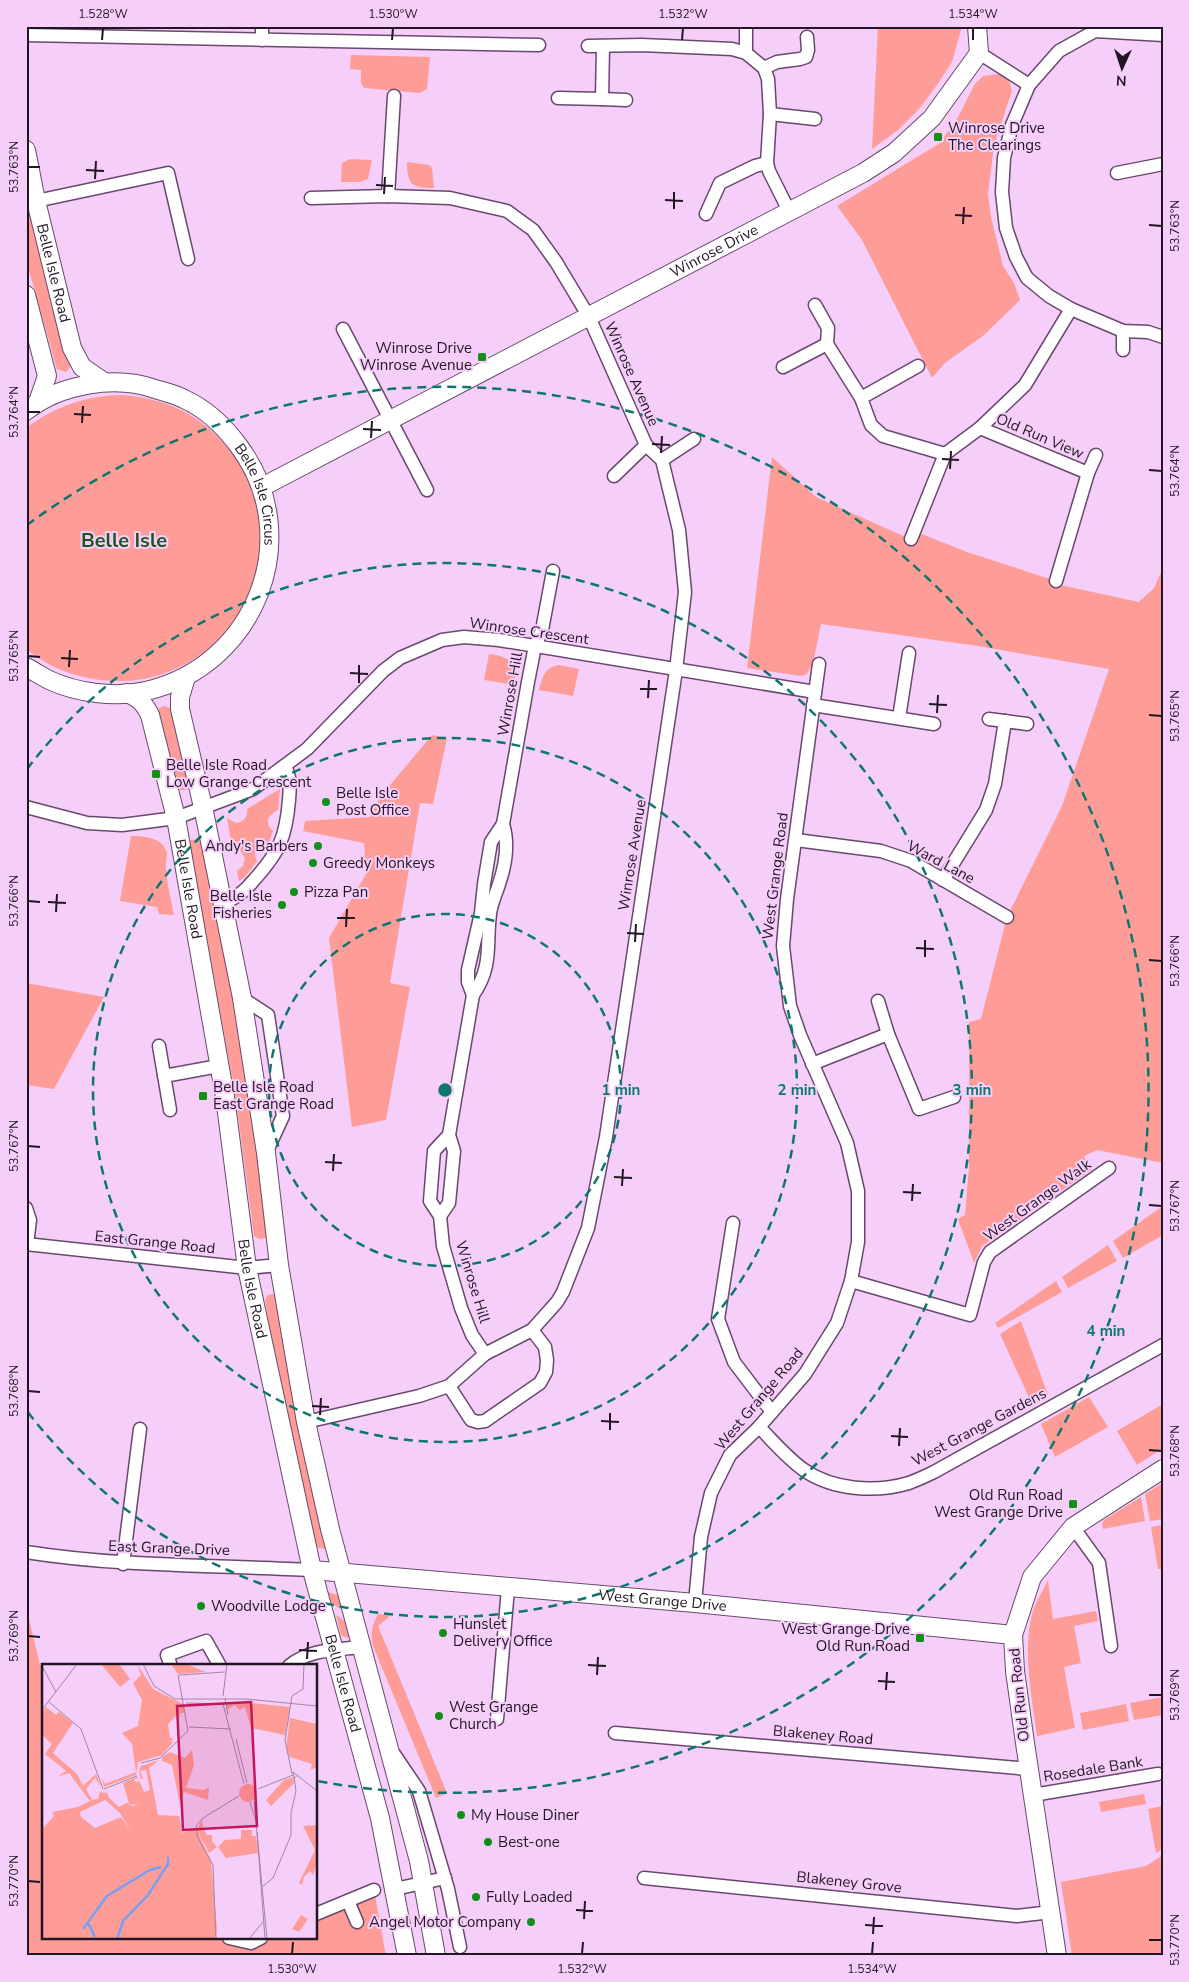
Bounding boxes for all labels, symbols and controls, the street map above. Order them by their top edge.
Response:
text: 1.528°W [78,6,128,22]
text: 1.530°W [368,6,418,22]
text: 1.532°W [658,6,708,22]
text: 1.534°W [948,6,998,22]
north arrow [1096,42,1146,92]
text: N [1116,71,1127,90]
place label: Winrose Drive The Clearings [948,118,1045,155]
marker: Winrose Drive The Clearings [932,131,944,143]
text: 53.763°N [6,141,22,193]
text: 53.763°N [1167,200,1183,252]
street label: Winrose Drive [666,220,762,282]
street label: Belle Isle Road [32,221,75,324]
street label: Winrose Avenue [600,319,664,429]
place label: Winrose Drive Winrose Avenue [360,338,472,375]
marker: Winrose Drive Winrose Avenue [476,351,488,363]
text: 53.764°N [6,386,22,438]
street label: Old Run View [993,409,1087,464]
street label: Belle Isle Circus [230,439,279,546]
text: 53.764°N [1167,445,1183,497]
district label: Belle Isle [81,527,167,554]
street label: Winrose Crescent [468,613,591,649]
text: 53.765°N [6,630,22,682]
street label: Winrose Hill [493,650,527,738]
text: 53.765°N [1167,690,1183,742]
place label: Belle Isle Road Low Grange Crescent [166,755,312,792]
marker: Belle Isle Road Low Grange Crescent [150,768,162,780]
place label: Belle Isle Post Office [336,783,409,820]
marker: Belle Isle Post Office [320,796,332,808]
street label: Winrose Avenue [613,798,651,912]
street label: West Grange Road [757,811,793,941]
place label: Andy's Barbers [205,836,308,856]
street label: Ward Lane [904,836,978,888]
street label: Belle Isle Road [170,838,207,940]
marker: Andy's Barbers [312,840,324,852]
place label: Greedy Monkeys [323,853,435,873]
marker: Greedy Monkeys [307,857,319,869]
text: 53.766°N [6,875,22,927]
place label: Pizza Pan [304,882,368,902]
place label: Belle Isle Fisheries [210,886,272,923]
marker: Pizza Pan [288,886,300,898]
marker: Belle Isle Fisheries [276,899,288,911]
text: 53.766°N [1167,935,1183,987]
place label: Belle Isle Road East Grange Road [213,1077,334,1114]
text: 1 min [602,1080,640,1100]
text: 2 min [778,1080,816,1100]
text: 3 min [953,1080,991,1100]
centre of rings [436,1081,454,1099]
marker: Belle Isle Road East Grange Road [197,1090,209,1102]
text: 53.767°N [6,1120,22,1172]
street label: West Grange Walk [979,1154,1095,1246]
text: 53.767°N [1167,1180,1183,1232]
street label: East Grange Road [94,1226,216,1258]
street label: Belle Isle Road [233,1238,272,1340]
street label: Winrose Hill [451,1238,495,1326]
text: 4 min [1087,1321,1125,1341]
street label: West Grange Road [710,1344,808,1454]
text: 53.768°N [6,1365,22,1417]
street label: West Grange Gardens [908,1383,1050,1471]
text: 53.768°N [1167,1425,1183,1477]
place label: Old Run Road West Grange Drive [934,1485,1063,1522]
marker: Old Run Road West Grange Drive [1067,1498,1079,1510]
street label: East Grange Drive [108,1536,230,1560]
street label: West Grange Drive [598,1585,728,1616]
place label: Woodville Lodge [211,1596,326,1616]
marker: Woodville Lodge [195,1600,207,1612]
text: 53.769°N [6,1610,22,1662]
place label: Hunslet Delivery Office [453,1614,552,1651]
place label: West Grange Drive Old Run Road [781,1619,910,1656]
marker: Hunslet Delivery Office [437,1627,449,1639]
street label: Belle Isle Road [320,1632,366,1735]
marker: West Grange Drive Old Run Road [914,1632,926,1644]
street label: Old Run Road [1004,1647,1034,1743]
inset map [42,1664,318,1940]
text: 53.769°N [1167,1669,1183,1721]
place label: West Grange Church [449,1697,538,1734]
marker: West Grange Church [433,1710,445,1722]
street label: Blakeney Road [772,1721,874,1749]
street label: Rosedale Bank [1042,1751,1145,1787]
place label: My House Diner [471,1805,580,1825]
marker: My House Diner [455,1809,467,1821]
place label: Best-one [498,1832,560,1852]
marker: Best-one [482,1836,494,1848]
text: 53.770°N [6,1855,22,1907]
street label: Blakeney Grove [795,1867,903,1897]
place label: Fully Loaded [486,1887,573,1907]
marker: Fully Loaded [470,1891,482,1903]
place label: Angel Motor Company [369,1912,521,1932]
text: 53.770°N [1167,1914,1183,1966]
marker: Angel Motor Company [525,1916,537,1928]
text: 1.530°W [267,1961,317,1977]
text: 1.532°W [557,1961,607,1977]
text: 1.534°W [847,1961,897,1977]

